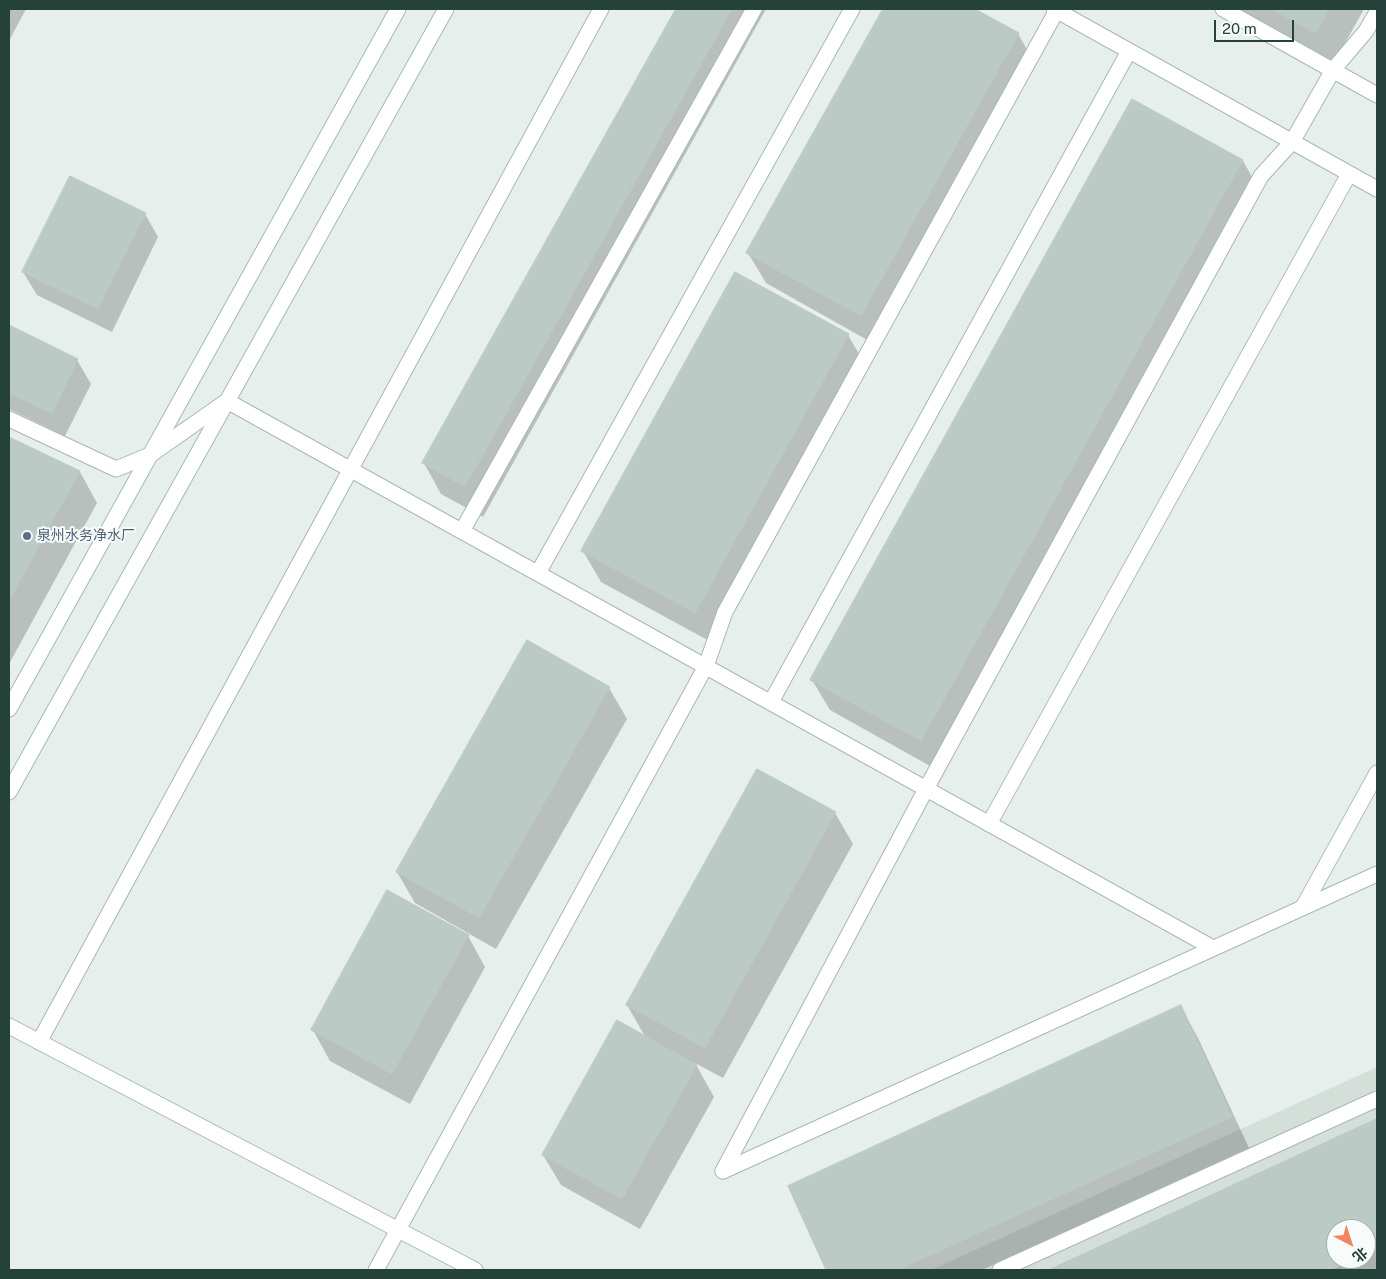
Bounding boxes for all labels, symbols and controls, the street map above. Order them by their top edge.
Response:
scale bar [1216,10,1296,42]
text: 20 m [1222,20,1257,37]
place label: 泉州水务净水厂 [37,528,135,544]
marker: 泉州水务净水厂 [21,530,33,542]
north arrow [1326,1219,1376,1269]
text: 北 [1349,1244,1371,1265]

